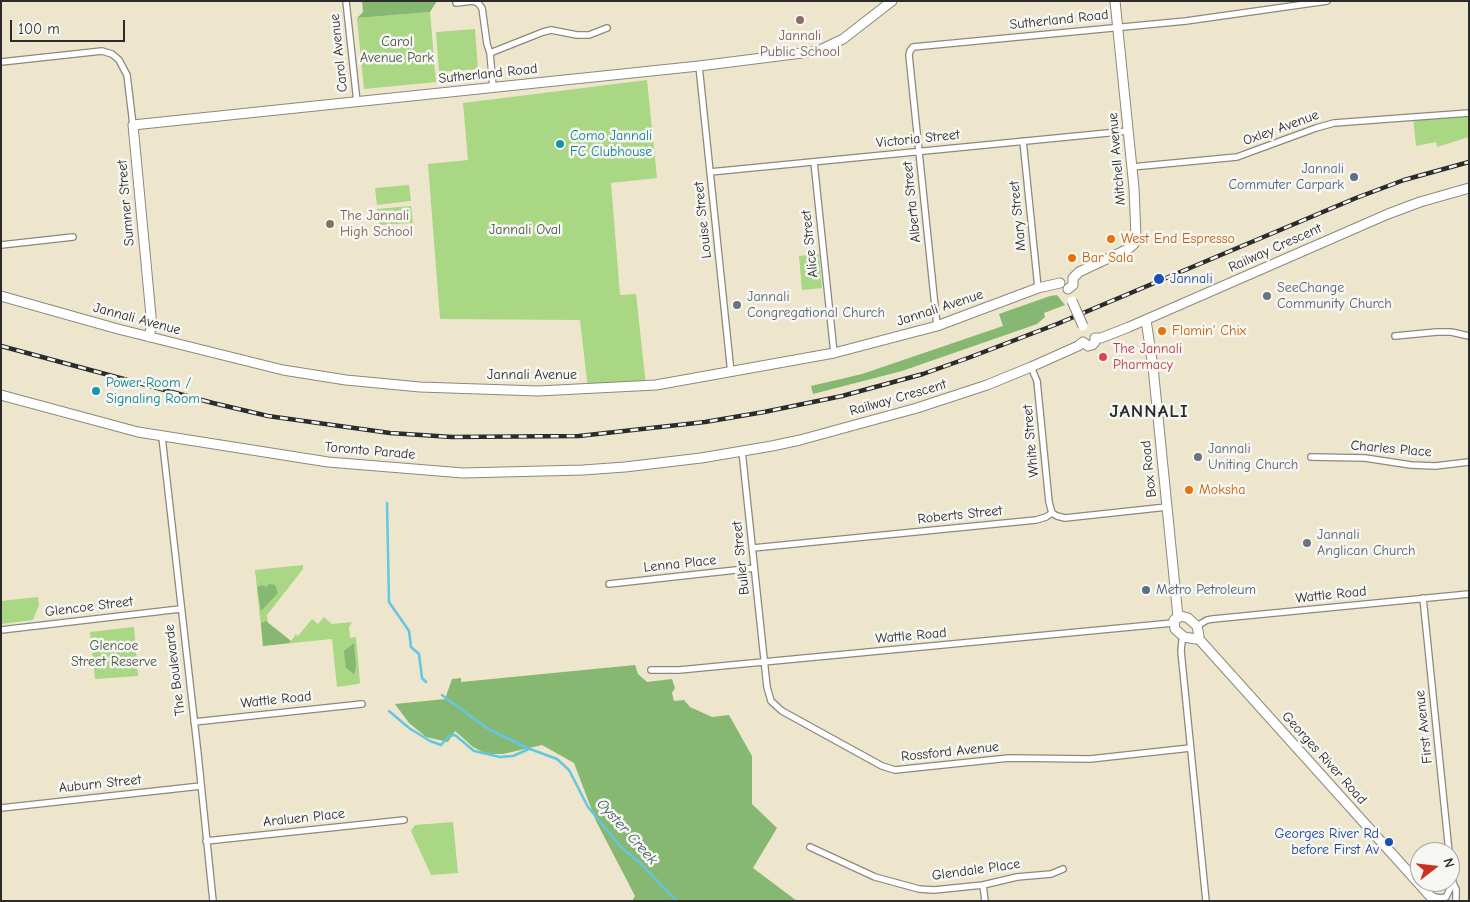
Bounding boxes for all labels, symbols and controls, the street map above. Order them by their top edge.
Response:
street label: Sutherland Road [1009,6,1109,34]
scale bar [12,10,128,42]
street label: Carol Avenue [327,13,351,93]
marker: Jannali Public School [794,14,806,26]
text: 100 m [18,20,60,38]
place label: Jannali Public School [760,28,840,60]
park label: Carol Avenue Park [360,34,434,66]
street label: Sutherland Road [438,60,538,88]
street label: Oxley Avenue [1241,107,1321,149]
street label: Mitchell Avenue [1105,112,1129,206]
street label: Victoria Street [875,126,961,152]
place label: Como Jannali FC Clubhouse [570,128,652,160]
marker: Como Jannali FC Clubhouse [554,138,566,150]
street label: Sumner Street [114,159,138,247]
street label: Alberta Street [899,160,925,244]
place label: Jannali Commuter Carpark [1228,161,1344,193]
marker: Jannali Commuter Carpark [1348,171,1360,183]
street label: Mary Street [1006,180,1030,252]
street label: Louise Street [691,181,715,259]
place label: The Jannali High School [340,208,413,240]
street label: Alice Street [798,209,822,279]
marker: The Jannali High School [324,218,336,230]
street label: Railway Crescent [1226,220,1324,276]
park label: Jannali Oval [489,222,561,238]
place label: West End Espresso [1121,231,1235,247]
marker: West End Espresso [1105,233,1117,245]
place label: Bar Sala [1082,250,1133,266]
marker: Bar Sala [1066,252,1078,264]
place label: Jannali [1170,271,1213,287]
marker: Jannali [1152,272,1166,286]
place label: SeeChange Community Church [1277,280,1392,312]
street label: Jannali Avenue [895,286,985,330]
place label: Jannali Congregational Church [747,289,885,322]
marker: SeeChange Community Church [1261,290,1273,302]
street label: Jannali Avenue [91,299,183,339]
marker: Jannali Congregational Church [731,299,743,311]
place label: Flamin' Chix [1172,323,1246,339]
marker: Flamin' Chix [1156,325,1168,337]
place label: The Jannali Pharmacy [1113,341,1182,374]
marker: The Jannali Pharmacy [1097,351,1109,363]
street label: Jannali Avenue [487,367,577,383]
place label: Power Room / Signaling Room [106,375,200,408]
street label: Railway Crescent [848,376,948,420]
marker: Power Room / Signaling Room [90,385,102,397]
district label: JANNALI [1109,401,1189,423]
street label: White Street [1019,404,1043,478]
street label: Charles Place [1350,437,1432,461]
street label: Toronto Parade [324,439,416,463]
street label: Box Road [1138,440,1160,498]
place label: Jannali Uniting Church [1208,441,1298,474]
marker: Jannali Uniting Church [1192,451,1204,463]
place label: Moksha [1199,482,1245,498]
marker: Moksha [1183,484,1195,496]
street label: Roberts Street [917,502,1003,528]
street label: Buller Street [729,520,753,596]
place label: Jannali Anglican Church [1317,527,1416,560]
marker: Jannali Anglican Church [1301,537,1313,549]
street label: Lenna Place [643,552,717,576]
place label: Metro Petroleum [1156,582,1256,598]
street label: Wattle Road [1295,583,1367,607]
marker: Metro Petroleum [1140,584,1152,596]
street label: Glencoe Street [44,593,134,621]
street label: The Boulevarde [161,623,189,717]
street label: Wattle Road [875,625,947,647]
park label: Glencoe Street Reserve [71,638,157,670]
street label: Wattle Road [240,688,312,712]
street label: First Avenue [1412,689,1436,765]
street label: Georges River Road [1278,708,1370,808]
street label: Rossford Avenue [900,739,1000,765]
street label: Auburn Street [58,771,142,797]
water label: Oyster Creek [593,795,661,869]
street label: Araluen Place [262,805,346,831]
place label: Georges River Rd before First Av [1275,826,1379,859]
marker: Georges River Rd before First Av [1383,836,1395,848]
north arrow [1410,842,1460,892]
street label: Glendale Place [931,855,1021,885]
text: N [1440,856,1458,870]

